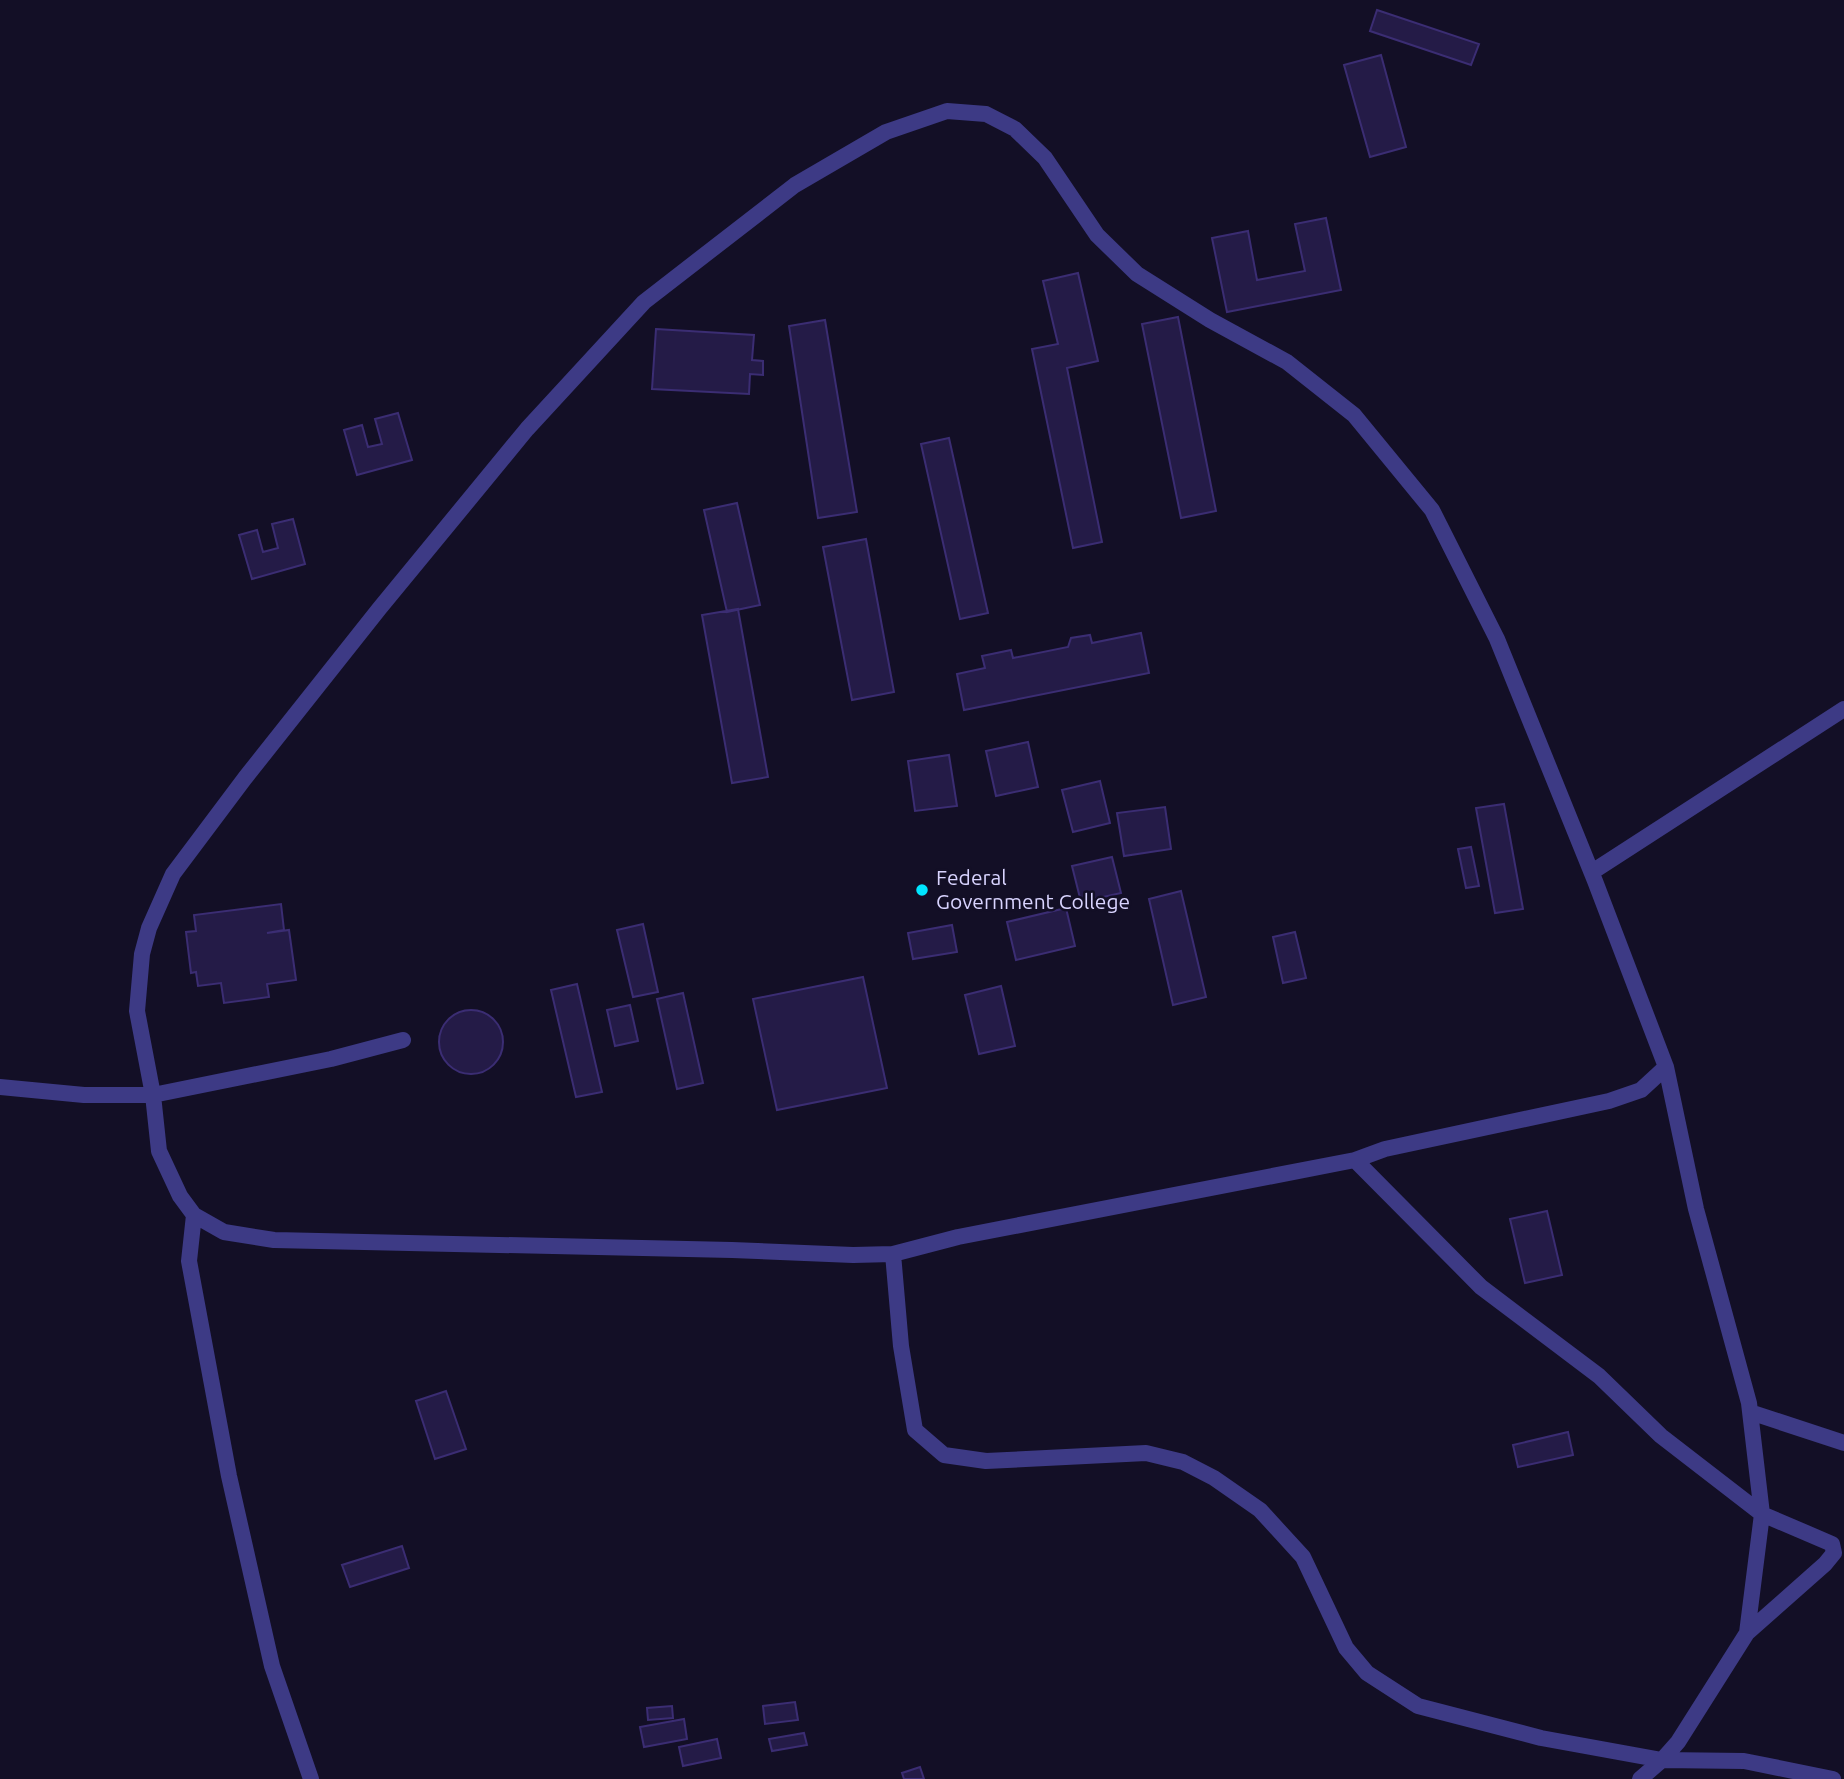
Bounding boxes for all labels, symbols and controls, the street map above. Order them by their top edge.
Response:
place label: Federal Government College [936,865,1130,913]
marker: Federal Government College [914,882,930,898]

